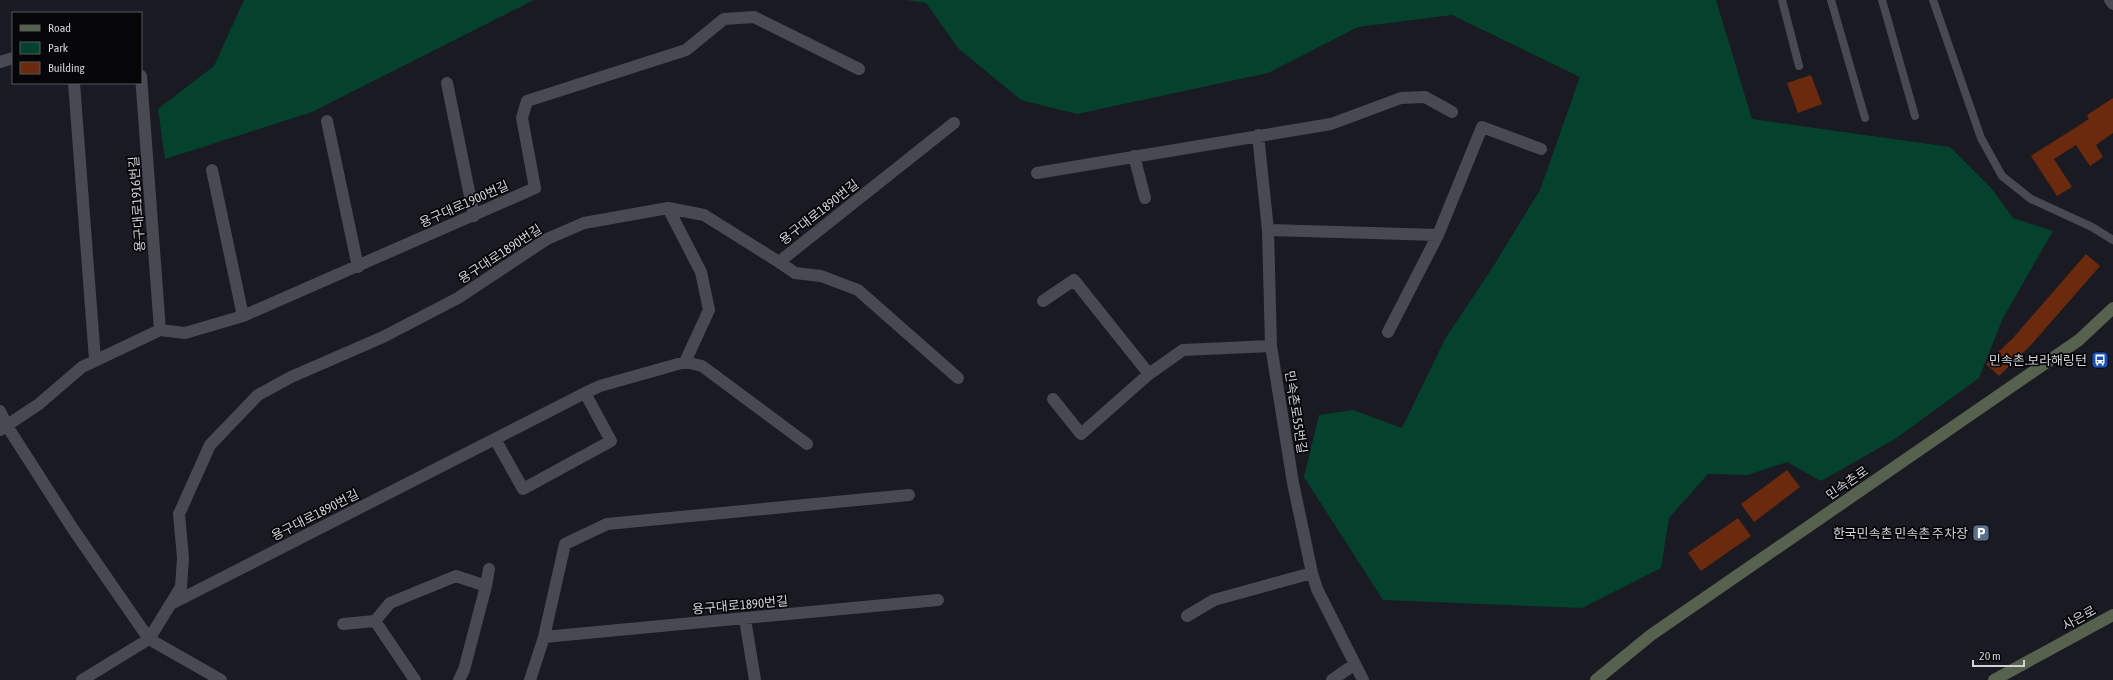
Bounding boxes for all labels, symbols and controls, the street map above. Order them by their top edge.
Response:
legend [12,12,142,84]
text: Road [48,21,71,35]
text: Park [48,41,69,55]
text: Building [48,61,86,75]
street label: 용구대로1916번길 [126,155,148,253]
street label: 용구대로1890번길 [776,176,862,248]
street label: 용구대로1900번길 [417,178,511,230]
street label: 용구대로1890번길 [456,222,544,286]
bus stop icon: 민속촌.보라해링턴 [2090,350,2110,370]
place label: 민속촌.보라해링턴 [1989,353,2087,368]
street label: 민속촌로55번길 [1282,369,1310,455]
street label: 민속촌로 [1823,463,1871,503]
street label: 용구대로1890번길 [269,486,361,544]
parking icon: 한국민속촌 민속촌 주차장 [1971,523,1991,543]
place label: 한국민속촌 민속촌 주차장 [1833,526,1968,541]
street label: 용구대로1890번길 [691,593,789,617]
street label: 사은로 [2060,603,2098,633]
scale bar [1973,642,2024,668]
text: 20 m [1979,649,2001,663]

